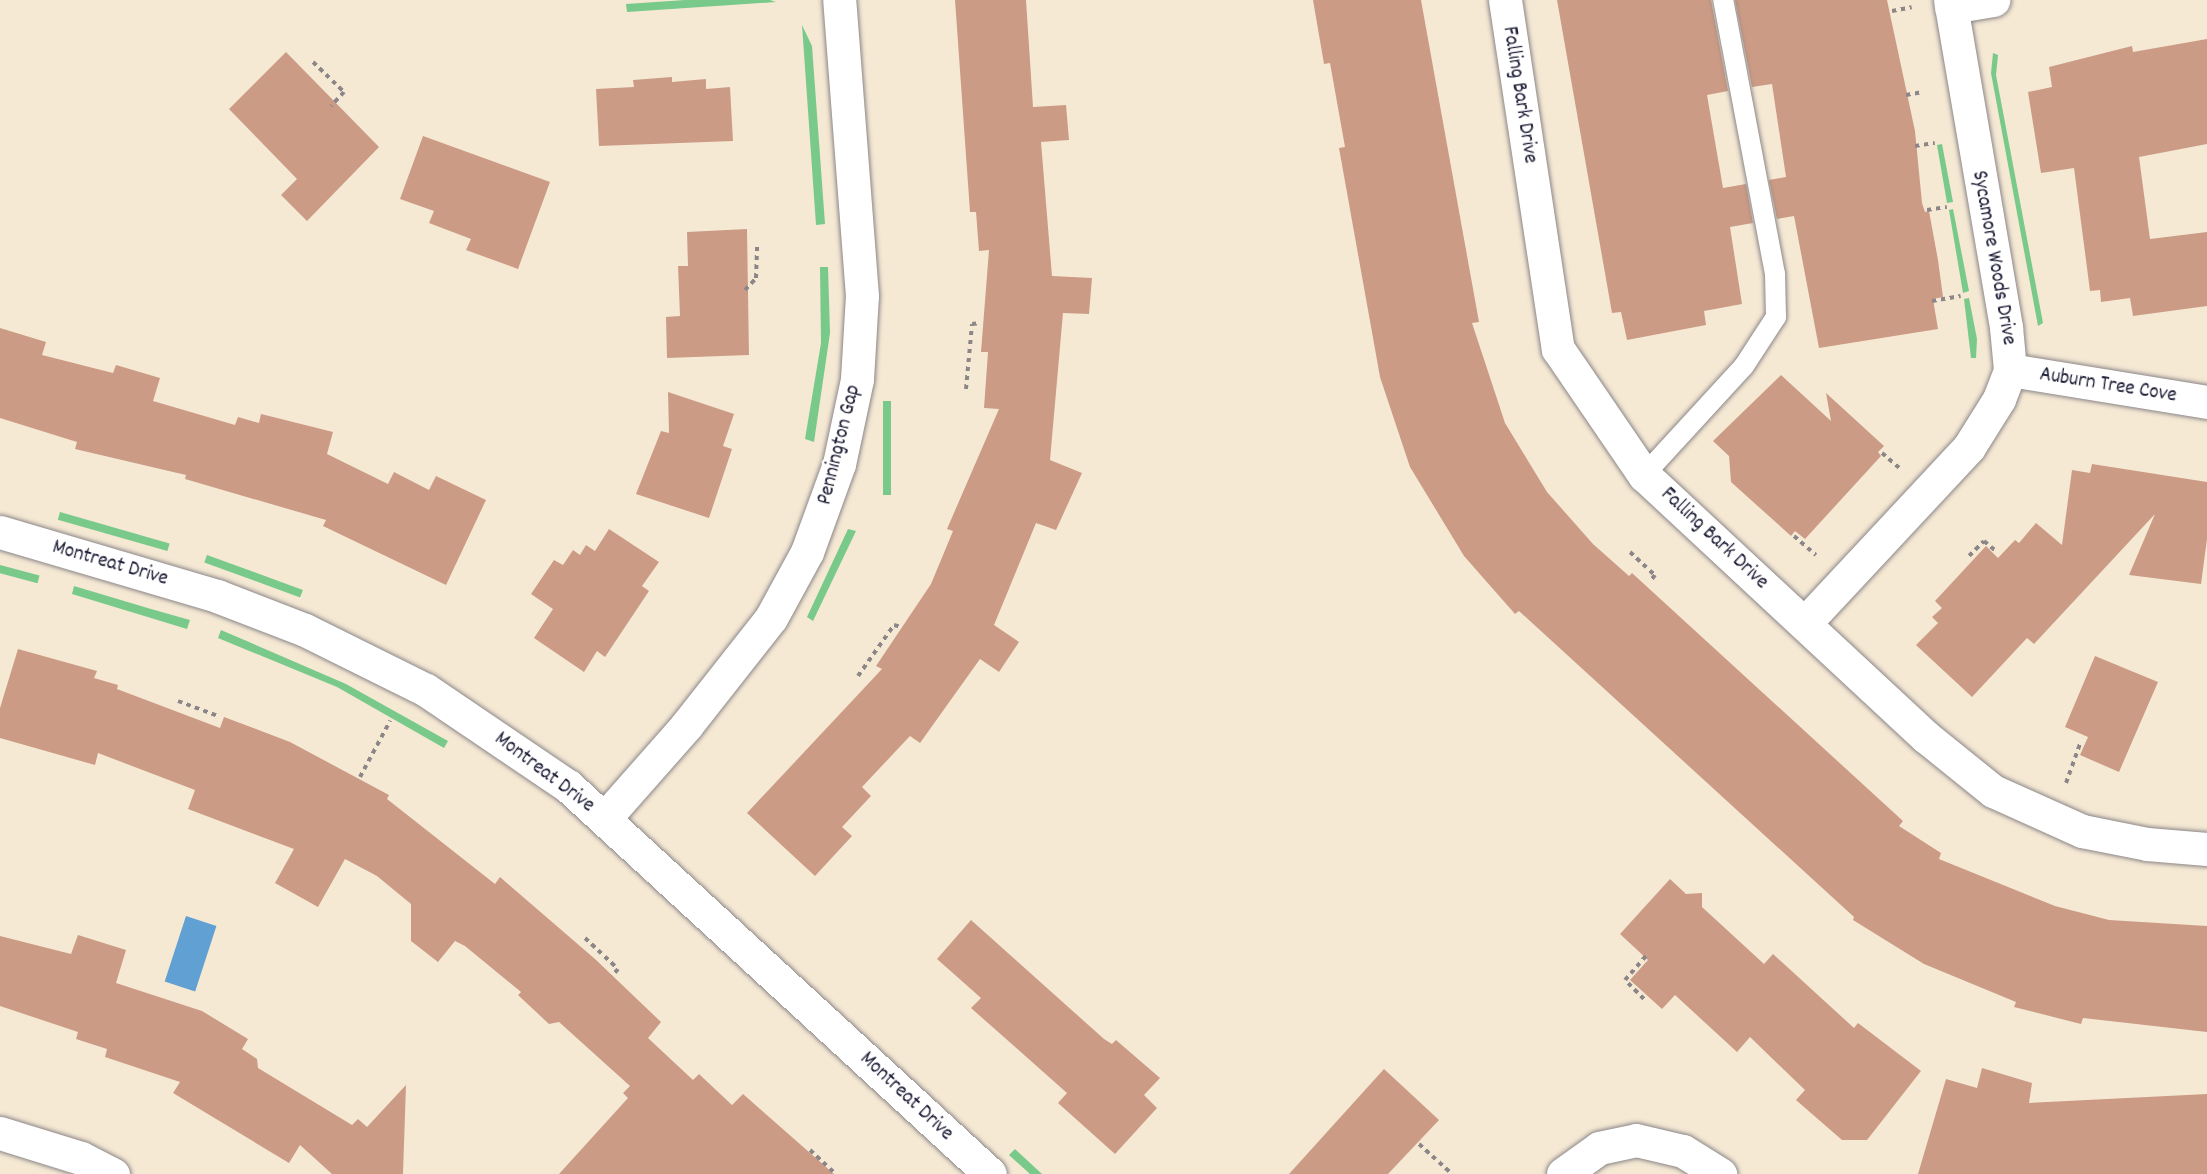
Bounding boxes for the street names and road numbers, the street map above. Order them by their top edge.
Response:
street label: Falling Bark Drive [1496,25,1542,165]
street label: Sycamore Woods Drive [1965,169,2021,347]
street label: Auburn Tree Cove [2038,363,2178,409]
street label: Pennington Gap [813,382,867,508]
street label: Falling Bark Drive [1655,483,1773,595]
street label: Montreat Drive [49,535,171,593]
street label: Montreat Drive [489,727,599,819]
street label: Montreat Drive [854,1047,958,1147]

